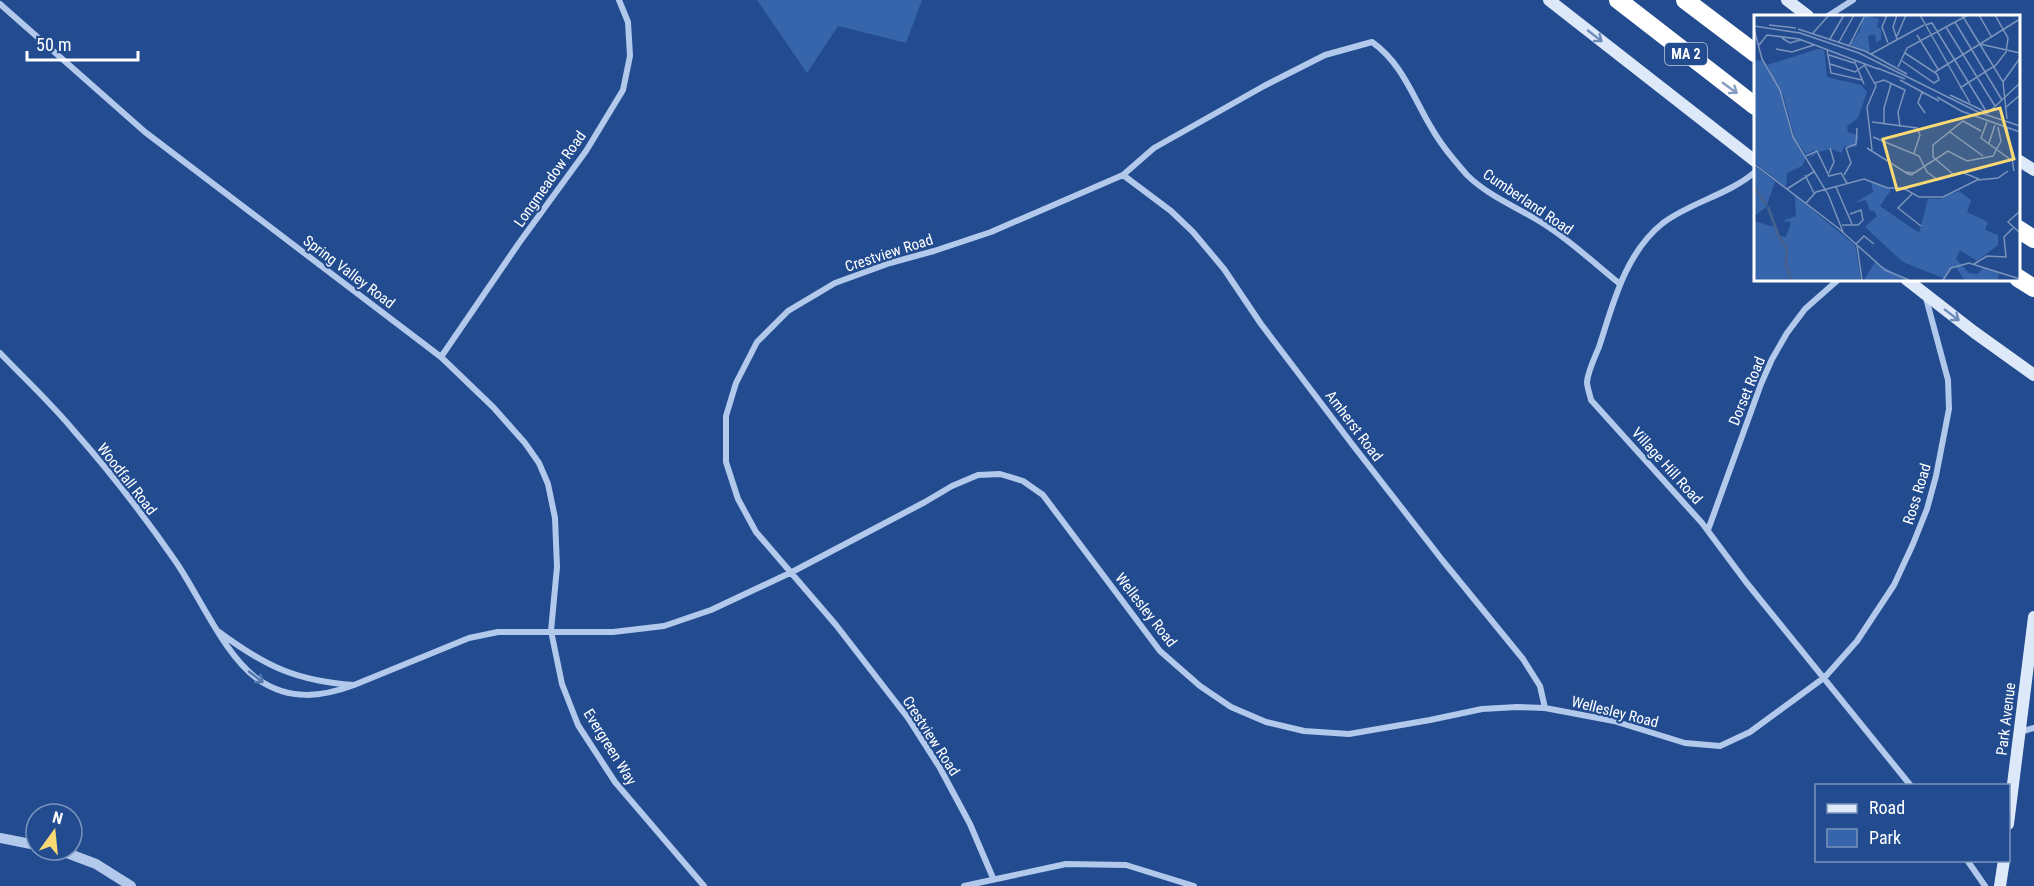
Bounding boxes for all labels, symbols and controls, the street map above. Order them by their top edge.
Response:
inset map [1754,15,2019,280]
scale bar [27,24,138,62]
one-way arrow [1586,30,1602,43]
text: 50 m [36,34,71,55]
road number: MA 2 [1665,43,1707,65]
one-way arrow [1722,81,1738,94]
street label: Longmeadow Road [510,128,590,230]
street label: Cumberland Road [1479,165,1577,239]
street label: Crestview Road [843,230,935,276]
street label: Spring Valley Road [300,232,398,312]
one-way arrow [1943,309,1959,321]
street label: Dorset Road [1725,354,1769,428]
street label: Amherst Road [1322,387,1386,465]
street label: Village Hill Road [1628,424,1706,508]
street label: Woodfall Road [93,440,161,518]
street label: Ross Road [1899,461,1935,527]
street label: Wellesley Road [1111,569,1181,651]
one-way arrow [248,670,264,683]
street label: Park Avenue [1993,681,2019,757]
street label: Wellesley Road [1570,692,1660,732]
street label: Crestview Road [899,693,963,779]
street label: Evergreen Way [580,706,640,788]
legend [1815,784,2010,862]
text: Road [1869,797,1905,818]
north arrow [24,802,84,862]
text: N [51,808,65,828]
text: Park [1869,827,1901,848]

